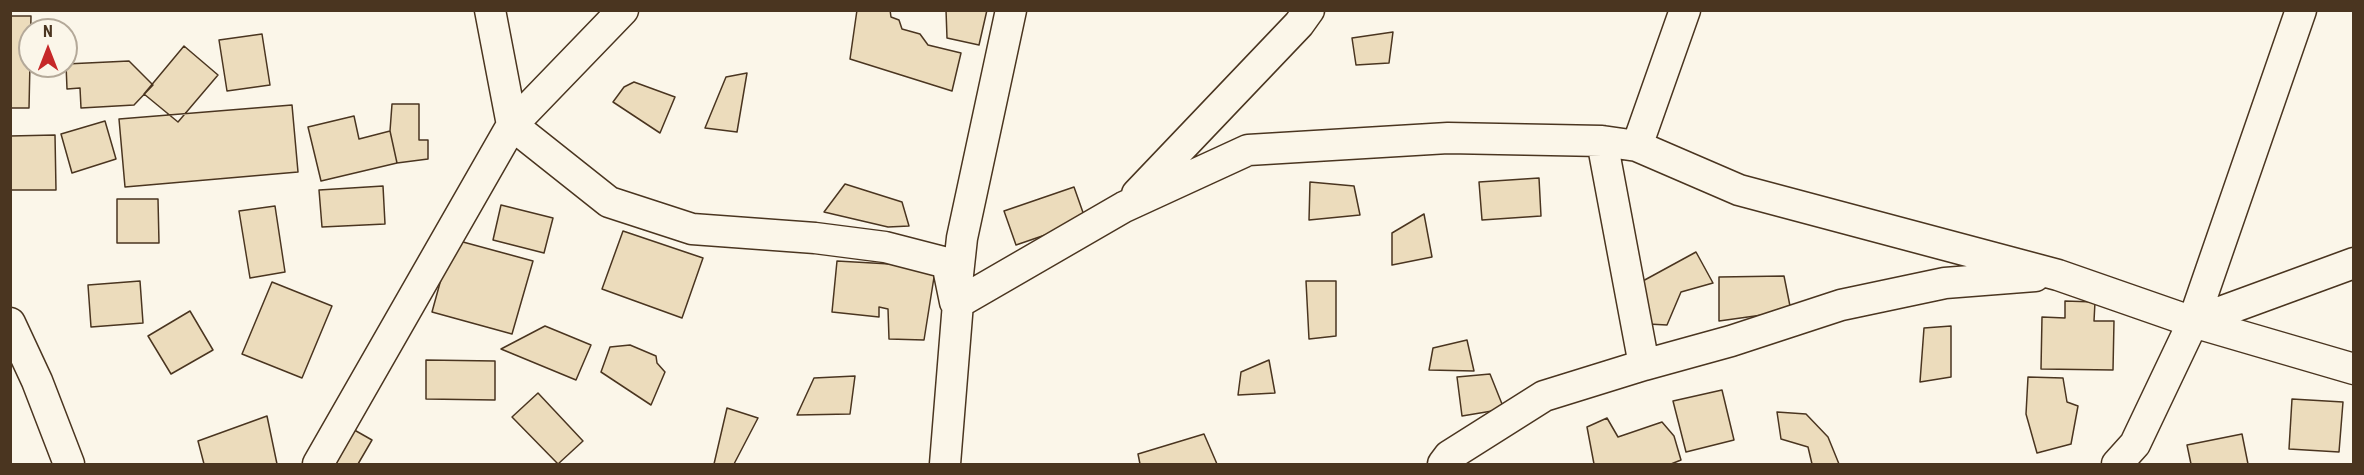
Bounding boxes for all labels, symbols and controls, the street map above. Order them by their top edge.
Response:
north arrow [18,18,78,78]
text: N [43,22,53,41]

